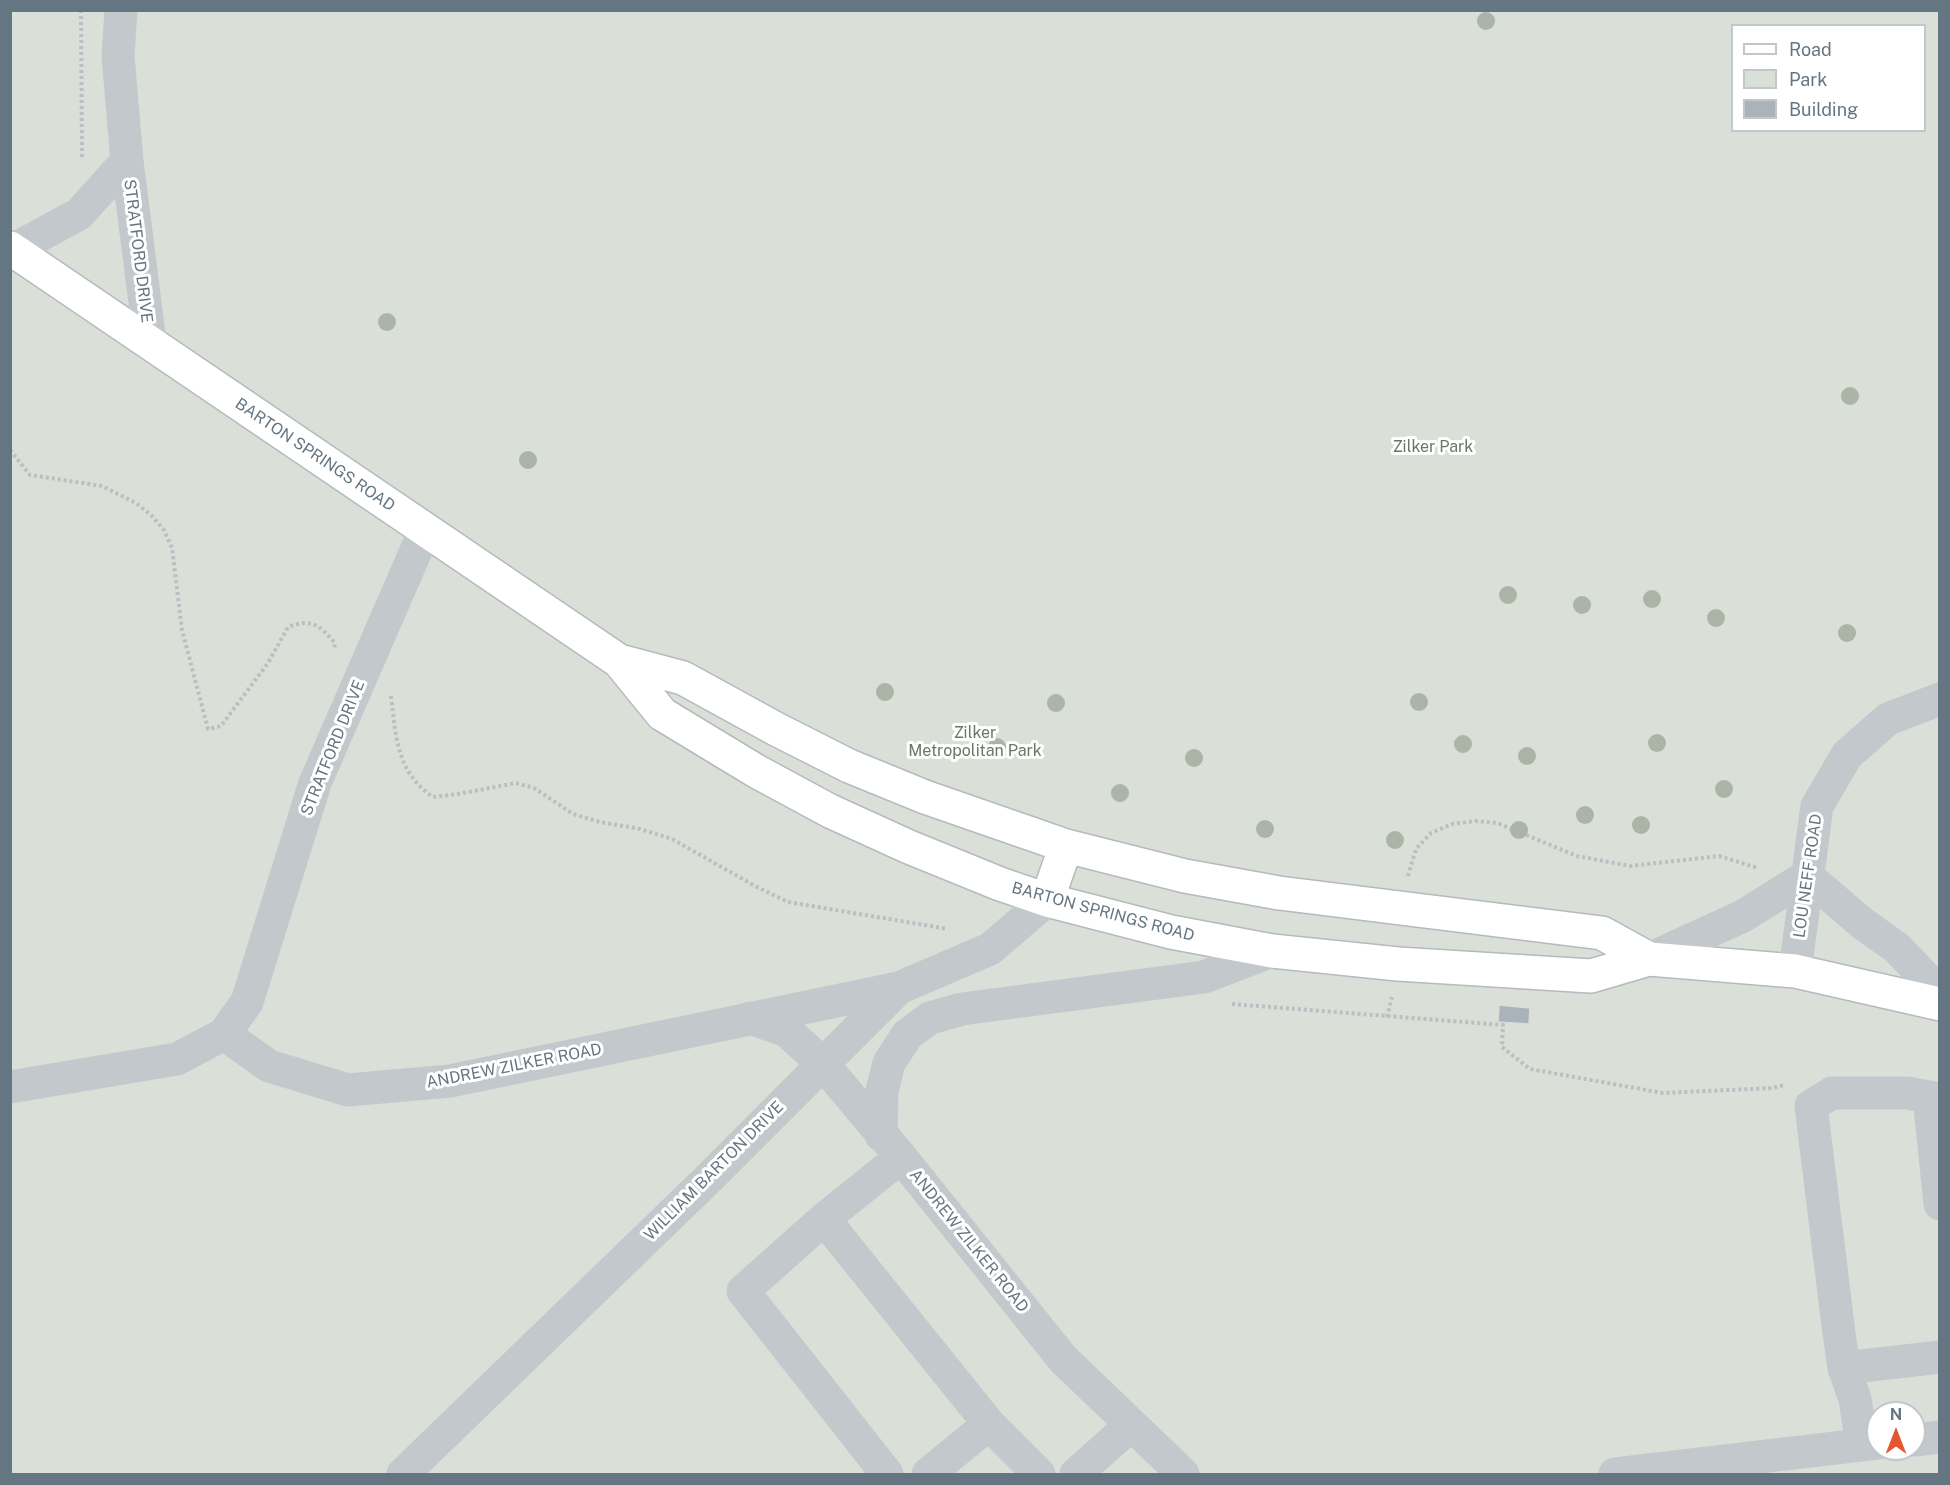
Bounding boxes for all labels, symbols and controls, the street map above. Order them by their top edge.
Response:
legend [1731,24,1926,132]
text: Road [1789,39,1832,60]
text: Park [1789,69,1827,90]
text: Building [1789,99,1858,120]
street label: STRATFORD DRIVE [120,178,156,324]
street label: BARTON SPRINGS ROAD [231,394,399,516]
park label: Zilker Park [1393,437,1473,457]
street label: STRATFORD DRIVE [297,677,369,819]
park label: Zilker Metropolitan Park [908,723,1042,761]
street label: LOU NEFF ROAD [1790,813,1826,939]
street label: BARTON SPRINGS ROAD [1009,878,1197,946]
street label: ANDREW ZILKER ROAD [425,1040,603,1092]
street label: WILLIAM BARTON DRIVE [640,1097,788,1245]
street label: ANDREW ZILKER ROAD [905,1166,1033,1316]
north arrow [1866,1401,1926,1461]
text: N [1890,1405,1902,1424]

